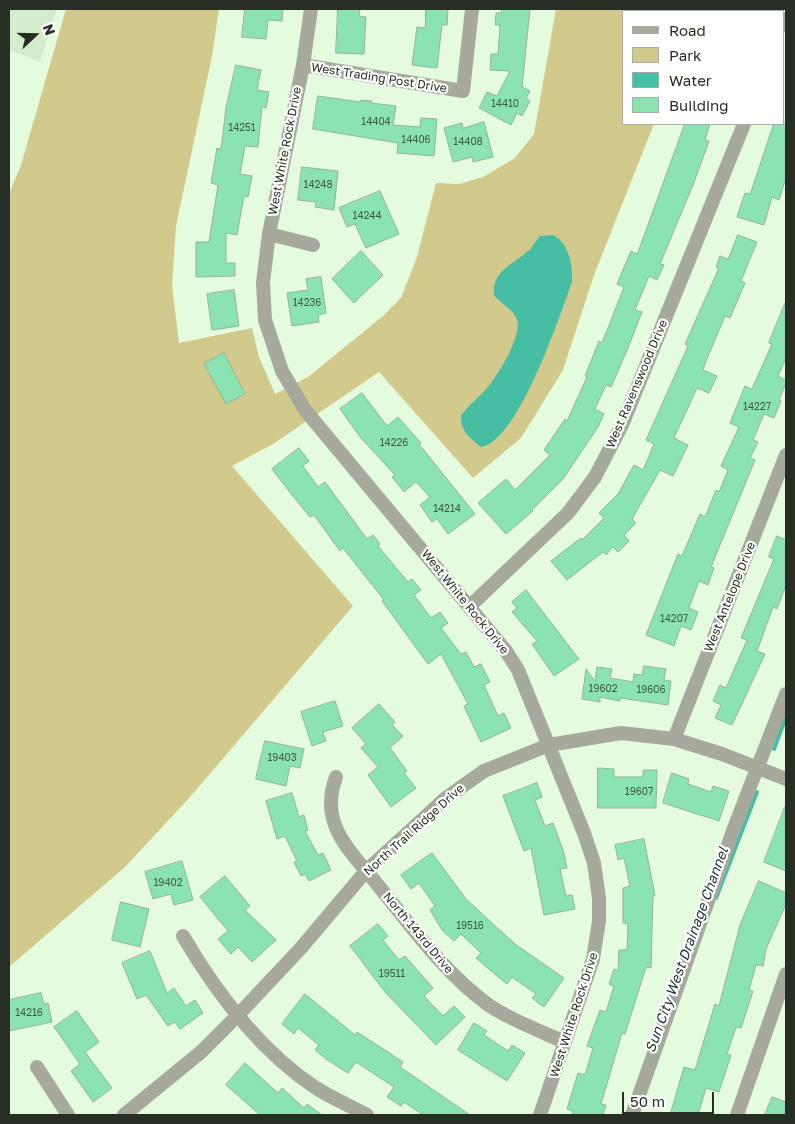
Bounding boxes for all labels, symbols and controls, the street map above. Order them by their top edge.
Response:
north arrow [10,10,60,60]
legend [622,10,785,125]
text: N [40,21,59,37]
text: Road [669,21,706,39]
text: Park [669,46,701,64]
street label: West Trading Post Drive [310,60,448,96]
text: Water [669,71,712,89]
street label: West White Rock Drive [265,86,305,216]
text: Building [669,96,729,114]
house number: 14410 [491,98,519,110]
house number: 14404 [361,116,391,128]
house number: 14251 [228,122,256,134]
house number: 14406 [401,134,431,146]
house number: 14408 [453,136,483,148]
house number: 14248 [304,179,332,191]
house number: 14244 [353,210,381,222]
house number: 14236 [293,297,321,309]
street label: West Ravenswood Drive [603,318,671,450]
house number: 14227 [743,401,771,413]
house number: 14226 [380,437,408,449]
house number: 14214 [433,503,461,515]
street label: West Antelope Drive [701,540,759,654]
street label: West White Rock Drive [418,547,512,657]
house number: 14207 [660,613,688,625]
house number: 19602 [589,683,617,695]
house number: 19606 [636,684,666,696]
house number: 19403 [267,752,297,764]
street label: North Trail Ridge Drive [361,781,467,879]
house number: 19607 [625,786,653,798]
water label: Sun City West Drainage Channel [642,845,732,1055]
house number: 19402 [154,877,182,889]
street label: North 143rd Drive [380,890,456,976]
house number: 19516 [456,920,484,932]
street label: West White Rock Drive [547,951,601,1079]
house number: 19511 [379,968,405,980]
house number: 14216 [15,1007,43,1019]
scale bar [625,1082,718,1114]
text: 50 m [630,1092,665,1110]

